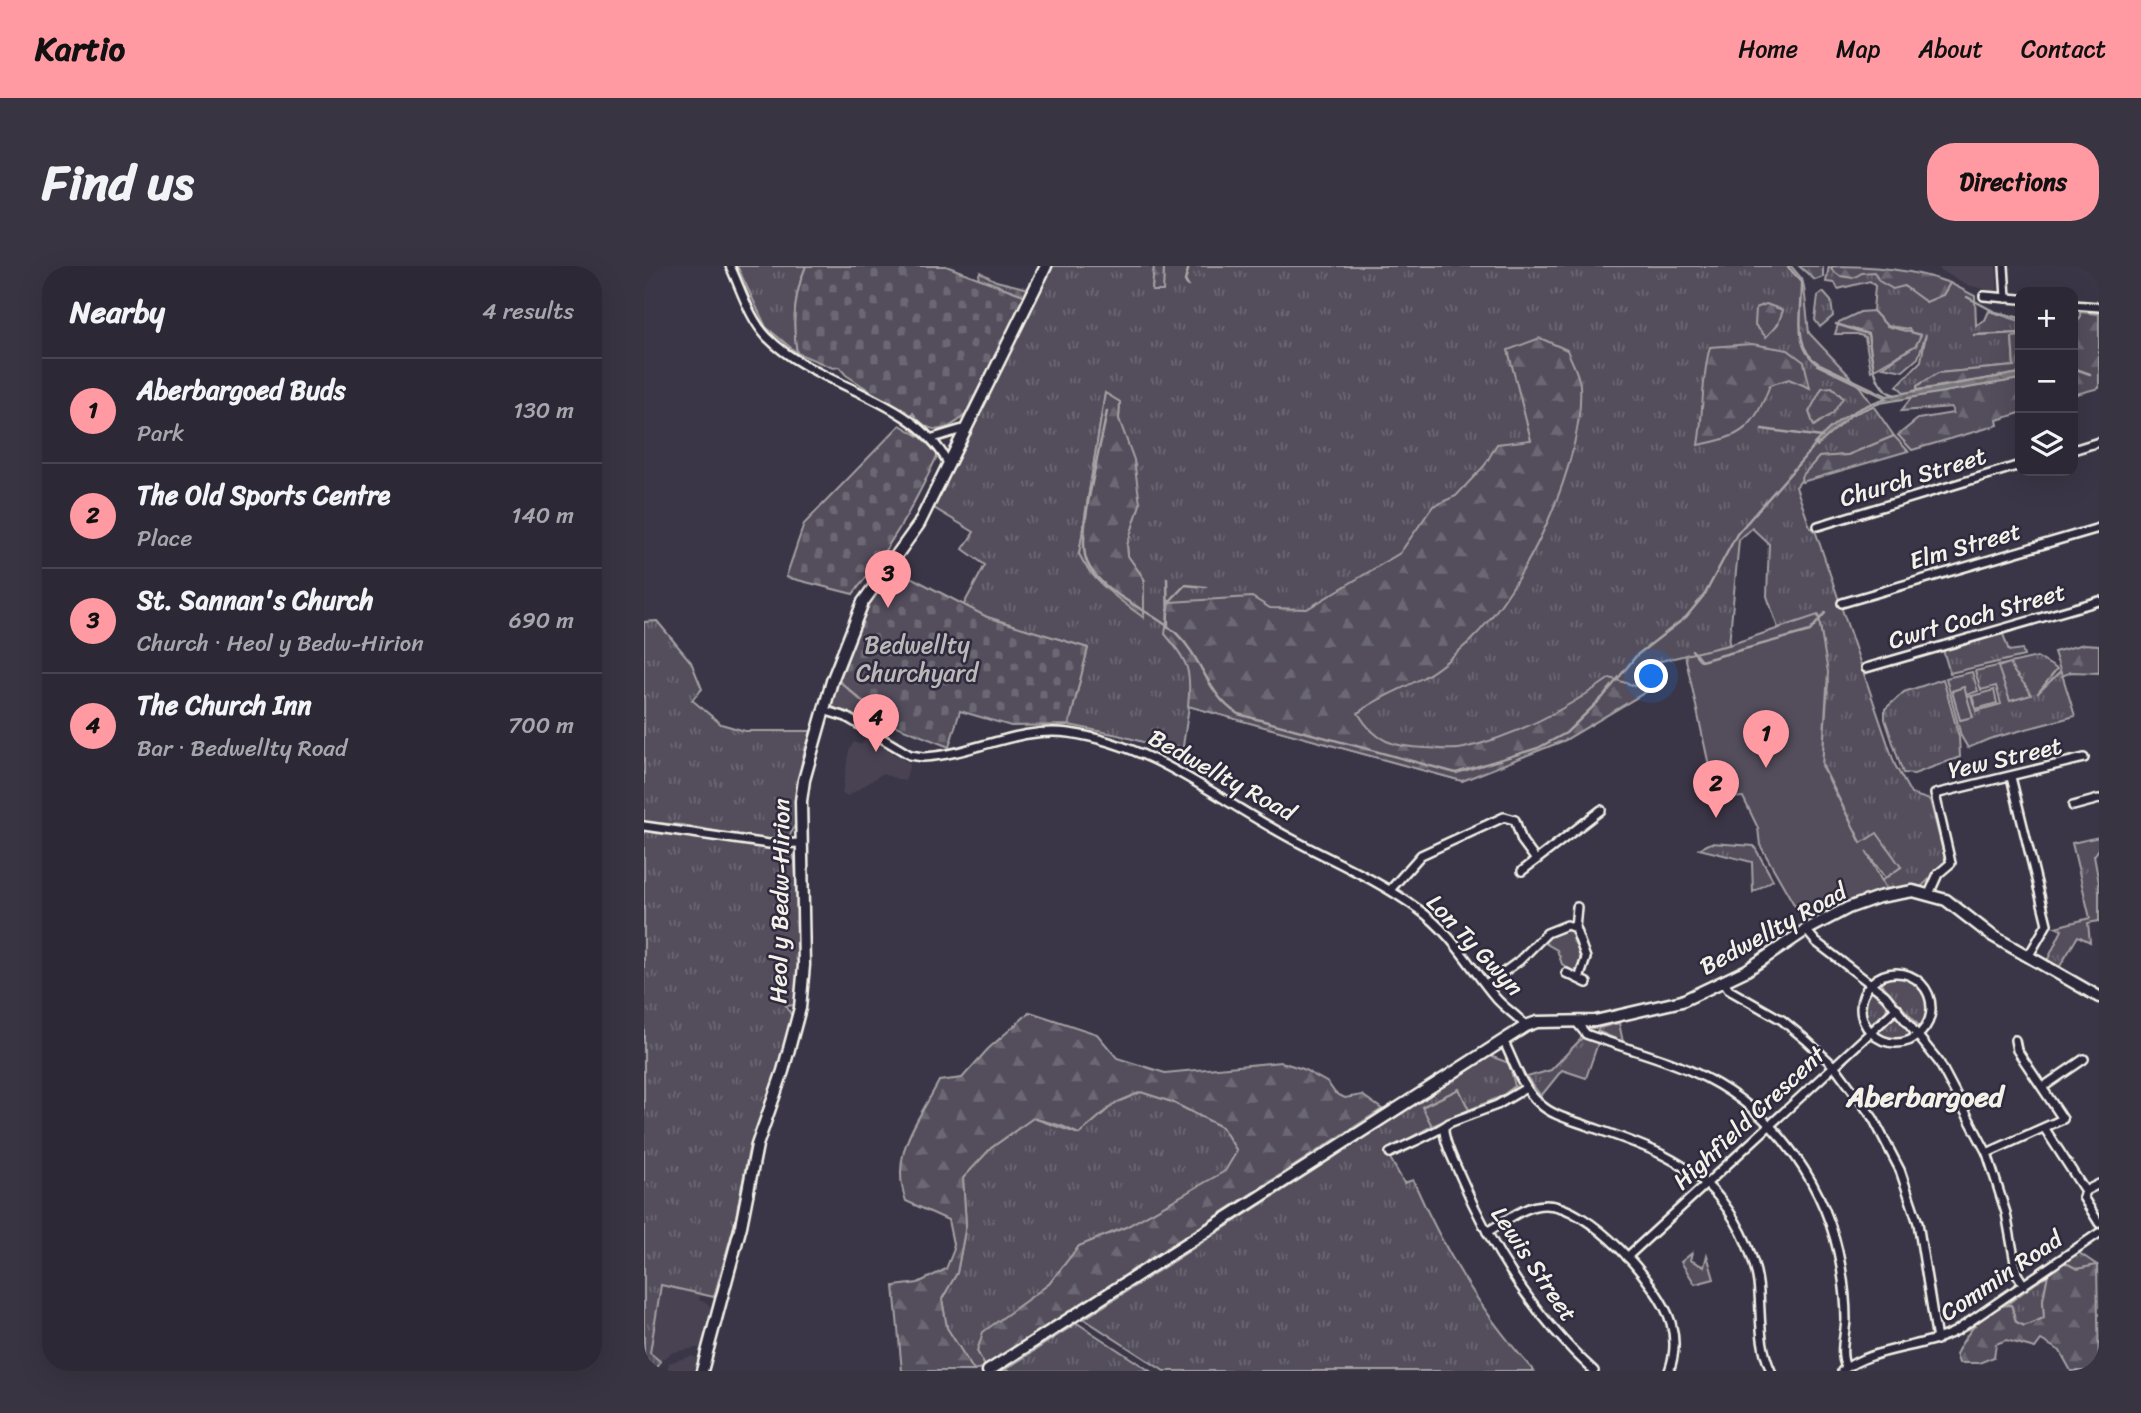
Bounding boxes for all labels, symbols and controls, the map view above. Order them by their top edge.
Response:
text: Kartio [35,20,125,78]
text: Home [1738,28,1798,70]
text: Map [1836,28,1880,70]
text: About [1918,28,1983,70]
text: Contact [2021,28,2106,70]
text: Find us [42,139,194,226]
button: Directions [1927,143,2099,221]
text: Nearby [70,285,165,339]
map controls [2015,287,2078,476]
button: + [2015,287,2078,350]
text: 4 results [482,291,574,332]
button: − [2015,350,2078,413]
text: Aberbargoed Buds [137,367,346,413]
text: 1 [88,390,98,431]
text: 130 m [513,390,574,431]
text: Park [137,413,184,454]
button: layers [2015,413,2078,476]
street label: Church Street [1834,435,1992,519]
text: The Old Sports Centre [137,472,390,518]
text: 2 [86,495,100,536]
text: 140 m [512,495,574,536]
street label: Elm Street [1904,510,2026,582]
text: Place [137,518,192,559]
pin: 3 [865,550,911,608]
street label: Cwrt Coch Street [1883,571,2071,661]
text: St. Sannan's Church [137,577,373,623]
text: 3 [87,600,99,641]
text: 690 m [509,600,574,641]
text: Church · Heol y Bedw-Hirion [137,623,424,664]
park label: Bedwellty Churchyard [856,624,980,694]
your location [1634,659,1668,693]
text: The Church Inn [137,682,311,728]
pin: 4 [853,694,899,752]
text: 4 [86,705,100,746]
text: 700 m [508,705,574,746]
pin: 1 [1743,710,1789,768]
street label: Bedwellty Road [1140,717,1306,834]
street label: Yew Street [1944,725,2066,791]
text: Bar · Bedwellty Road [137,728,347,769]
pin: 2 [1693,760,1739,818]
street label: Heol y Bedw-Hirion [757,798,803,1004]
street label: Bedwellty Road [1691,870,1857,987]
street label: Lon Ty Gwyn [1416,884,1534,1006]
street label: Highfield Crescent [1663,1034,1836,1201]
district label: Aberbargoed [1845,1072,2006,1121]
street label: Lewis Street [1479,1197,1589,1331]
street label: Commin Road [1931,1218,2073,1333]

